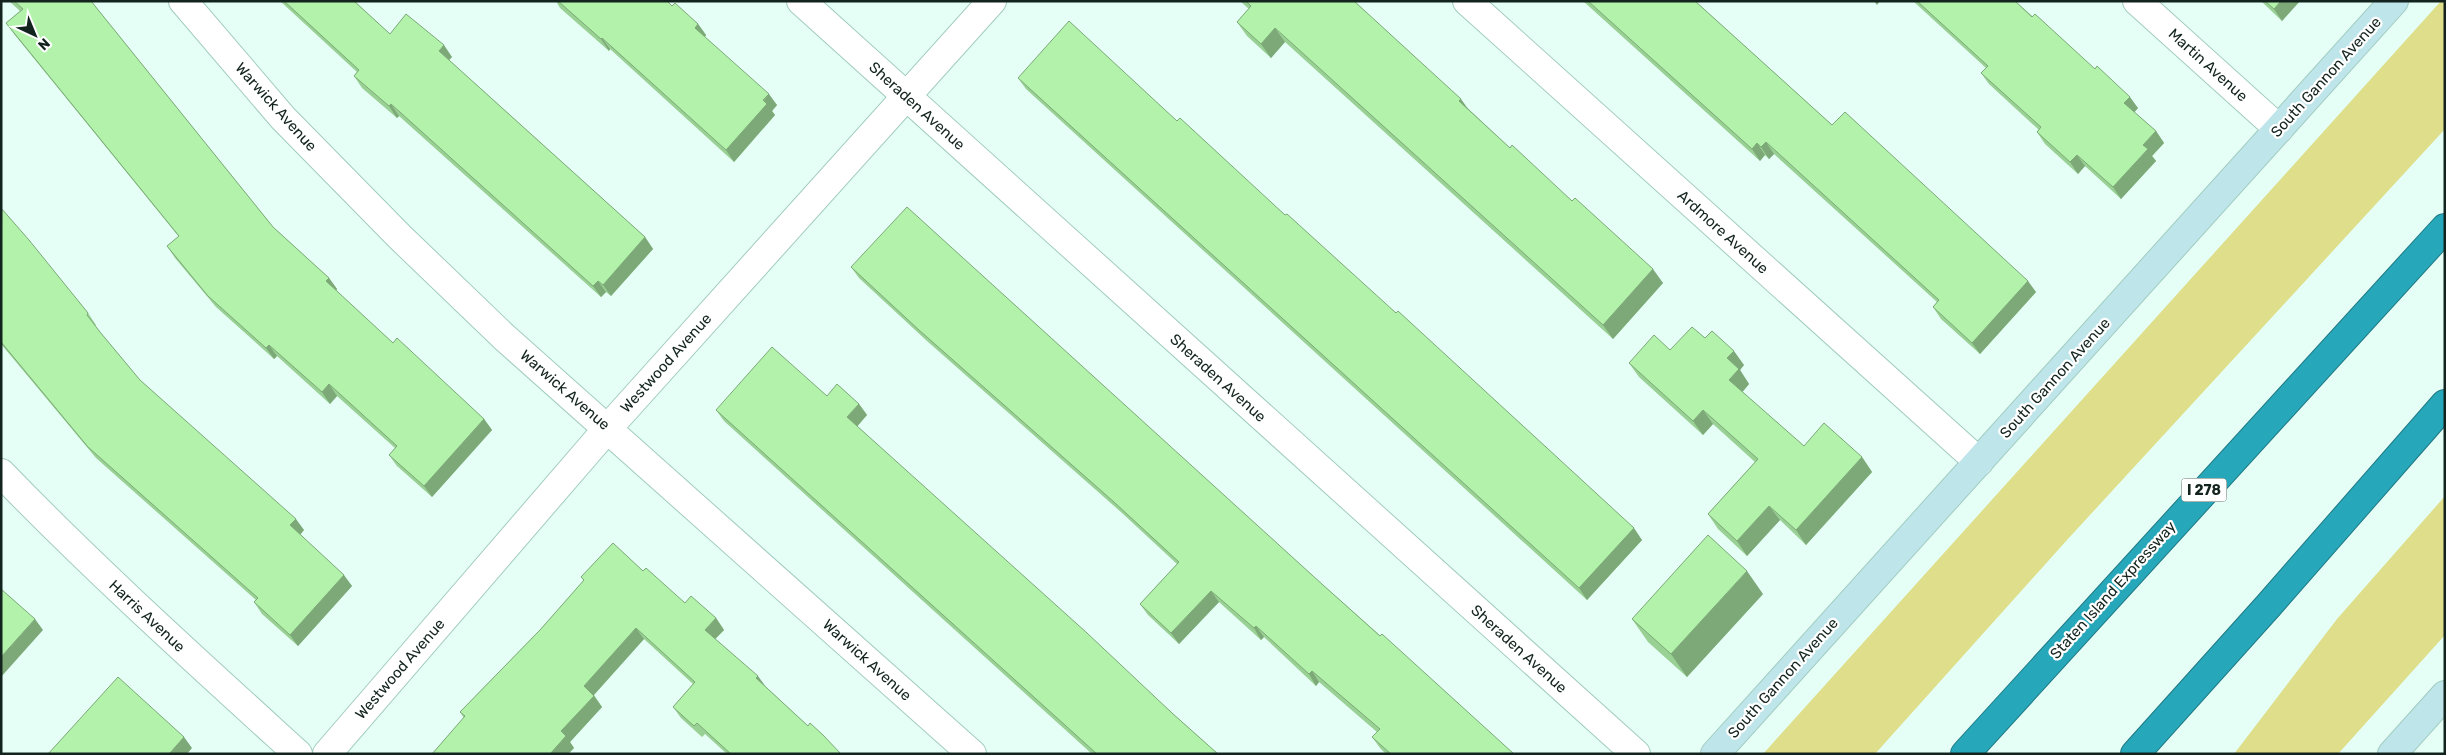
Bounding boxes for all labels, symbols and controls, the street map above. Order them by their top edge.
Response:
north arrow [10,10,60,60]
street label: South Gannon Avenue [2267,13,2385,141]
street label: Martin Avenue [2165,25,2251,105]
text: N [34,34,53,54]
street label: Sheraden Avenue [865,58,969,154]
street label: Warwick Avenue [232,59,320,155]
street label: Ardmore Avenue [1674,186,1772,278]
street label: Westwood Avenue [617,310,715,416]
street label: South Gannon Avenue [1996,314,2114,442]
street label: Sheraden Avenue [1166,330,1270,426]
street label: Warwick Avenue [516,346,614,434]
road number: I 278 [2182,478,2226,502]
street label: Staten Island Expressway [2046,517,2180,663]
street label: Harris Avenue [105,576,189,656]
street label: Sheraden Avenue [1467,601,1571,697]
street label: South Gannon Avenue [1724,614,1842,742]
street label: Westwood Avenue [351,615,449,723]
street label: Warwick Avenue [819,616,915,704]

